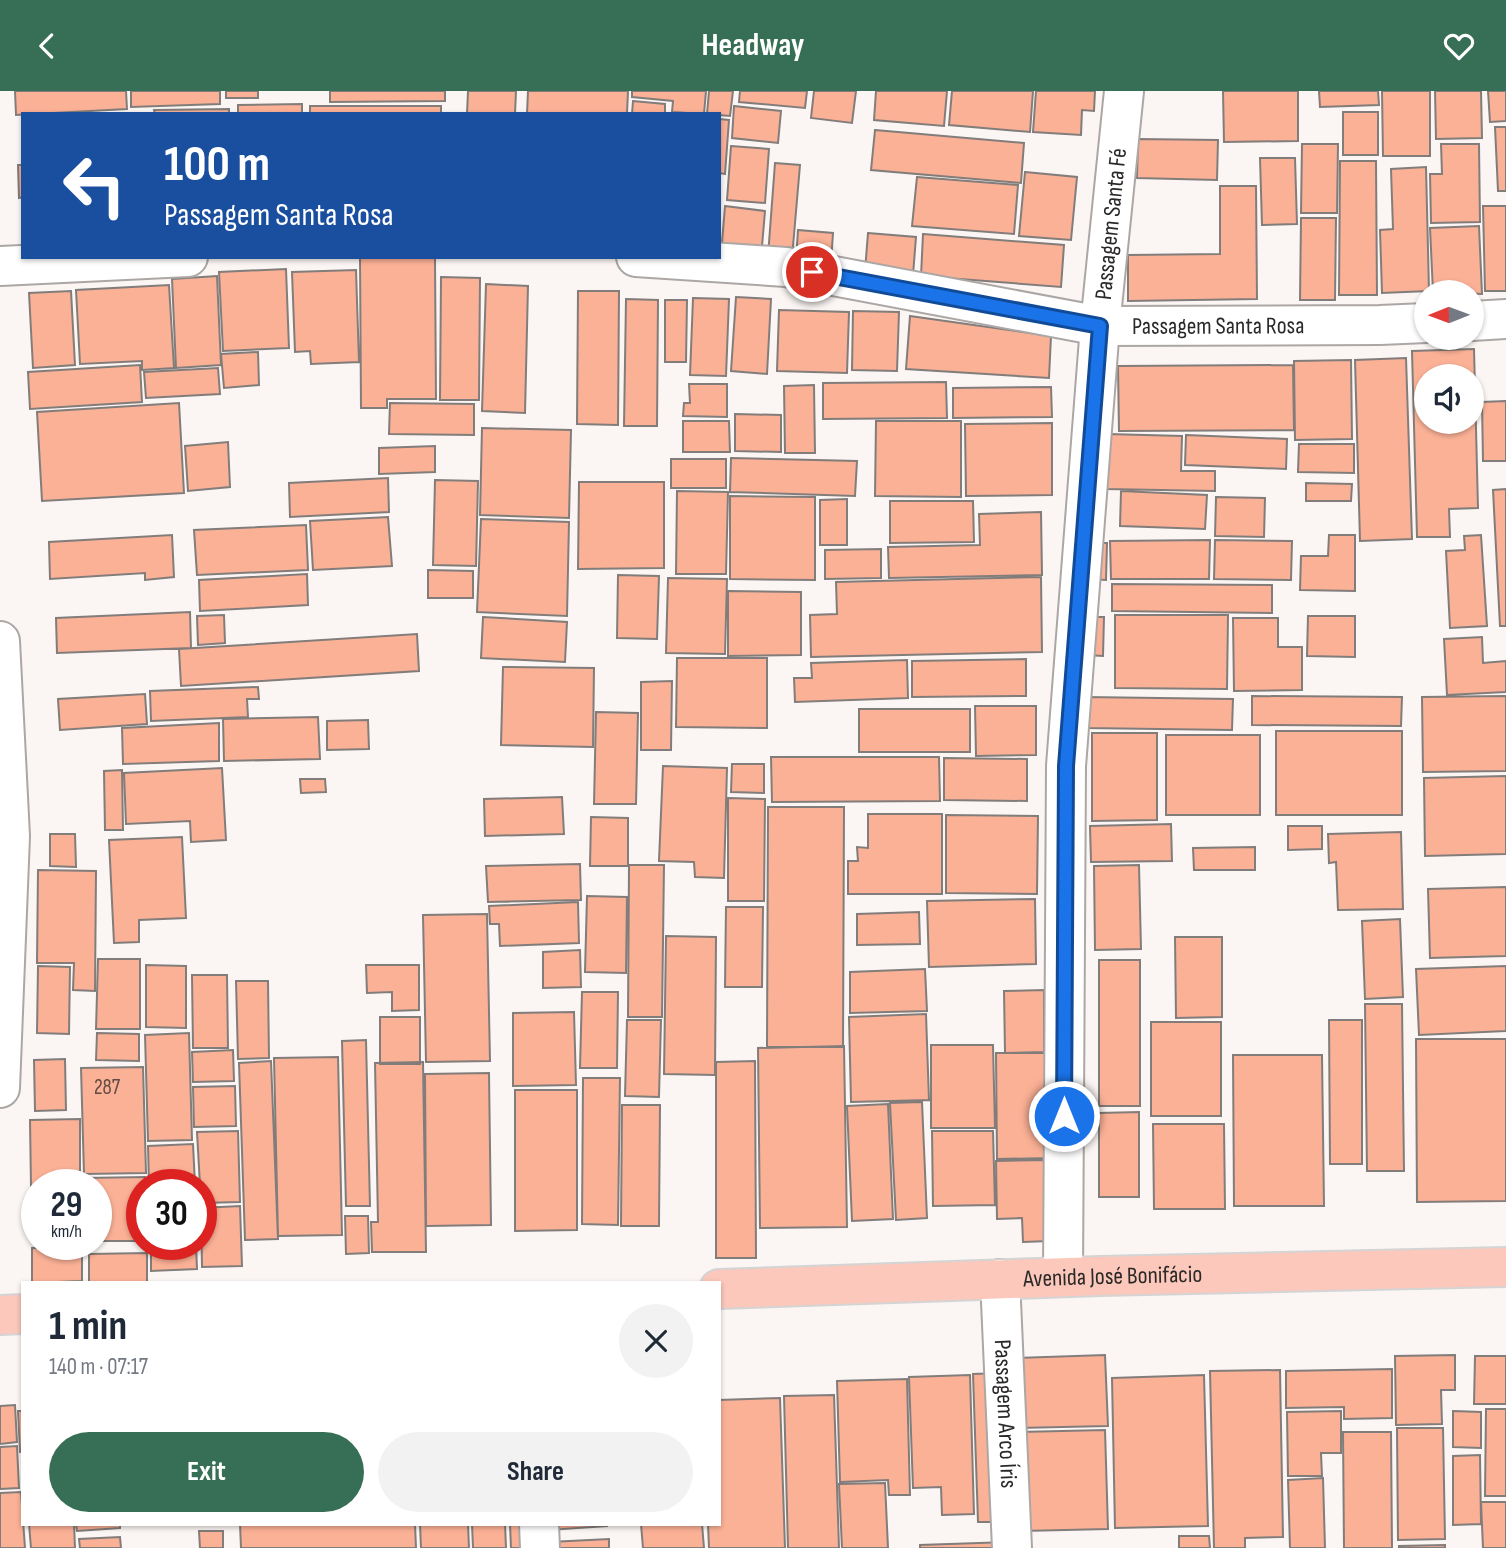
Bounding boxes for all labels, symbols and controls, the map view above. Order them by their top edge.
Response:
text: Headway [702,26,804,65]
icon: back [28,27,66,65]
icon: heart [1440,27,1478,65]
text: 100 m [164,136,270,195]
icon: left [49,140,140,231]
street label: Passagem Santa Fé [1088,147,1133,301]
text: Passagem Santa Rosa [164,196,394,235]
pin [782,242,842,302]
icon: arrive [793,253,831,291]
north arrow [1414,280,1484,350]
map controls [1414,280,1484,434]
street label: Passagem Santa Rosa [1132,311,1304,340]
button: sound [1414,364,1484,434]
house number: 287 [94,1075,121,1100]
position arrow [1027,1079,1101,1153]
speed limit sign: 30 [126,1169,217,1260]
text: 29 [51,1184,82,1227]
text: km/h [51,1221,82,1242]
street label: Avenida José Bonifácio [1022,1259,1203,1293]
text: 1 min [49,1301,127,1352]
button: close [619,1304,693,1378]
street label: Passagem Arco Íris [988,1339,1024,1489]
text: 140 m · 07:17 [49,1353,148,1381]
button: Exit [49,1432,364,1512]
button: Share [378,1432,693,1512]

